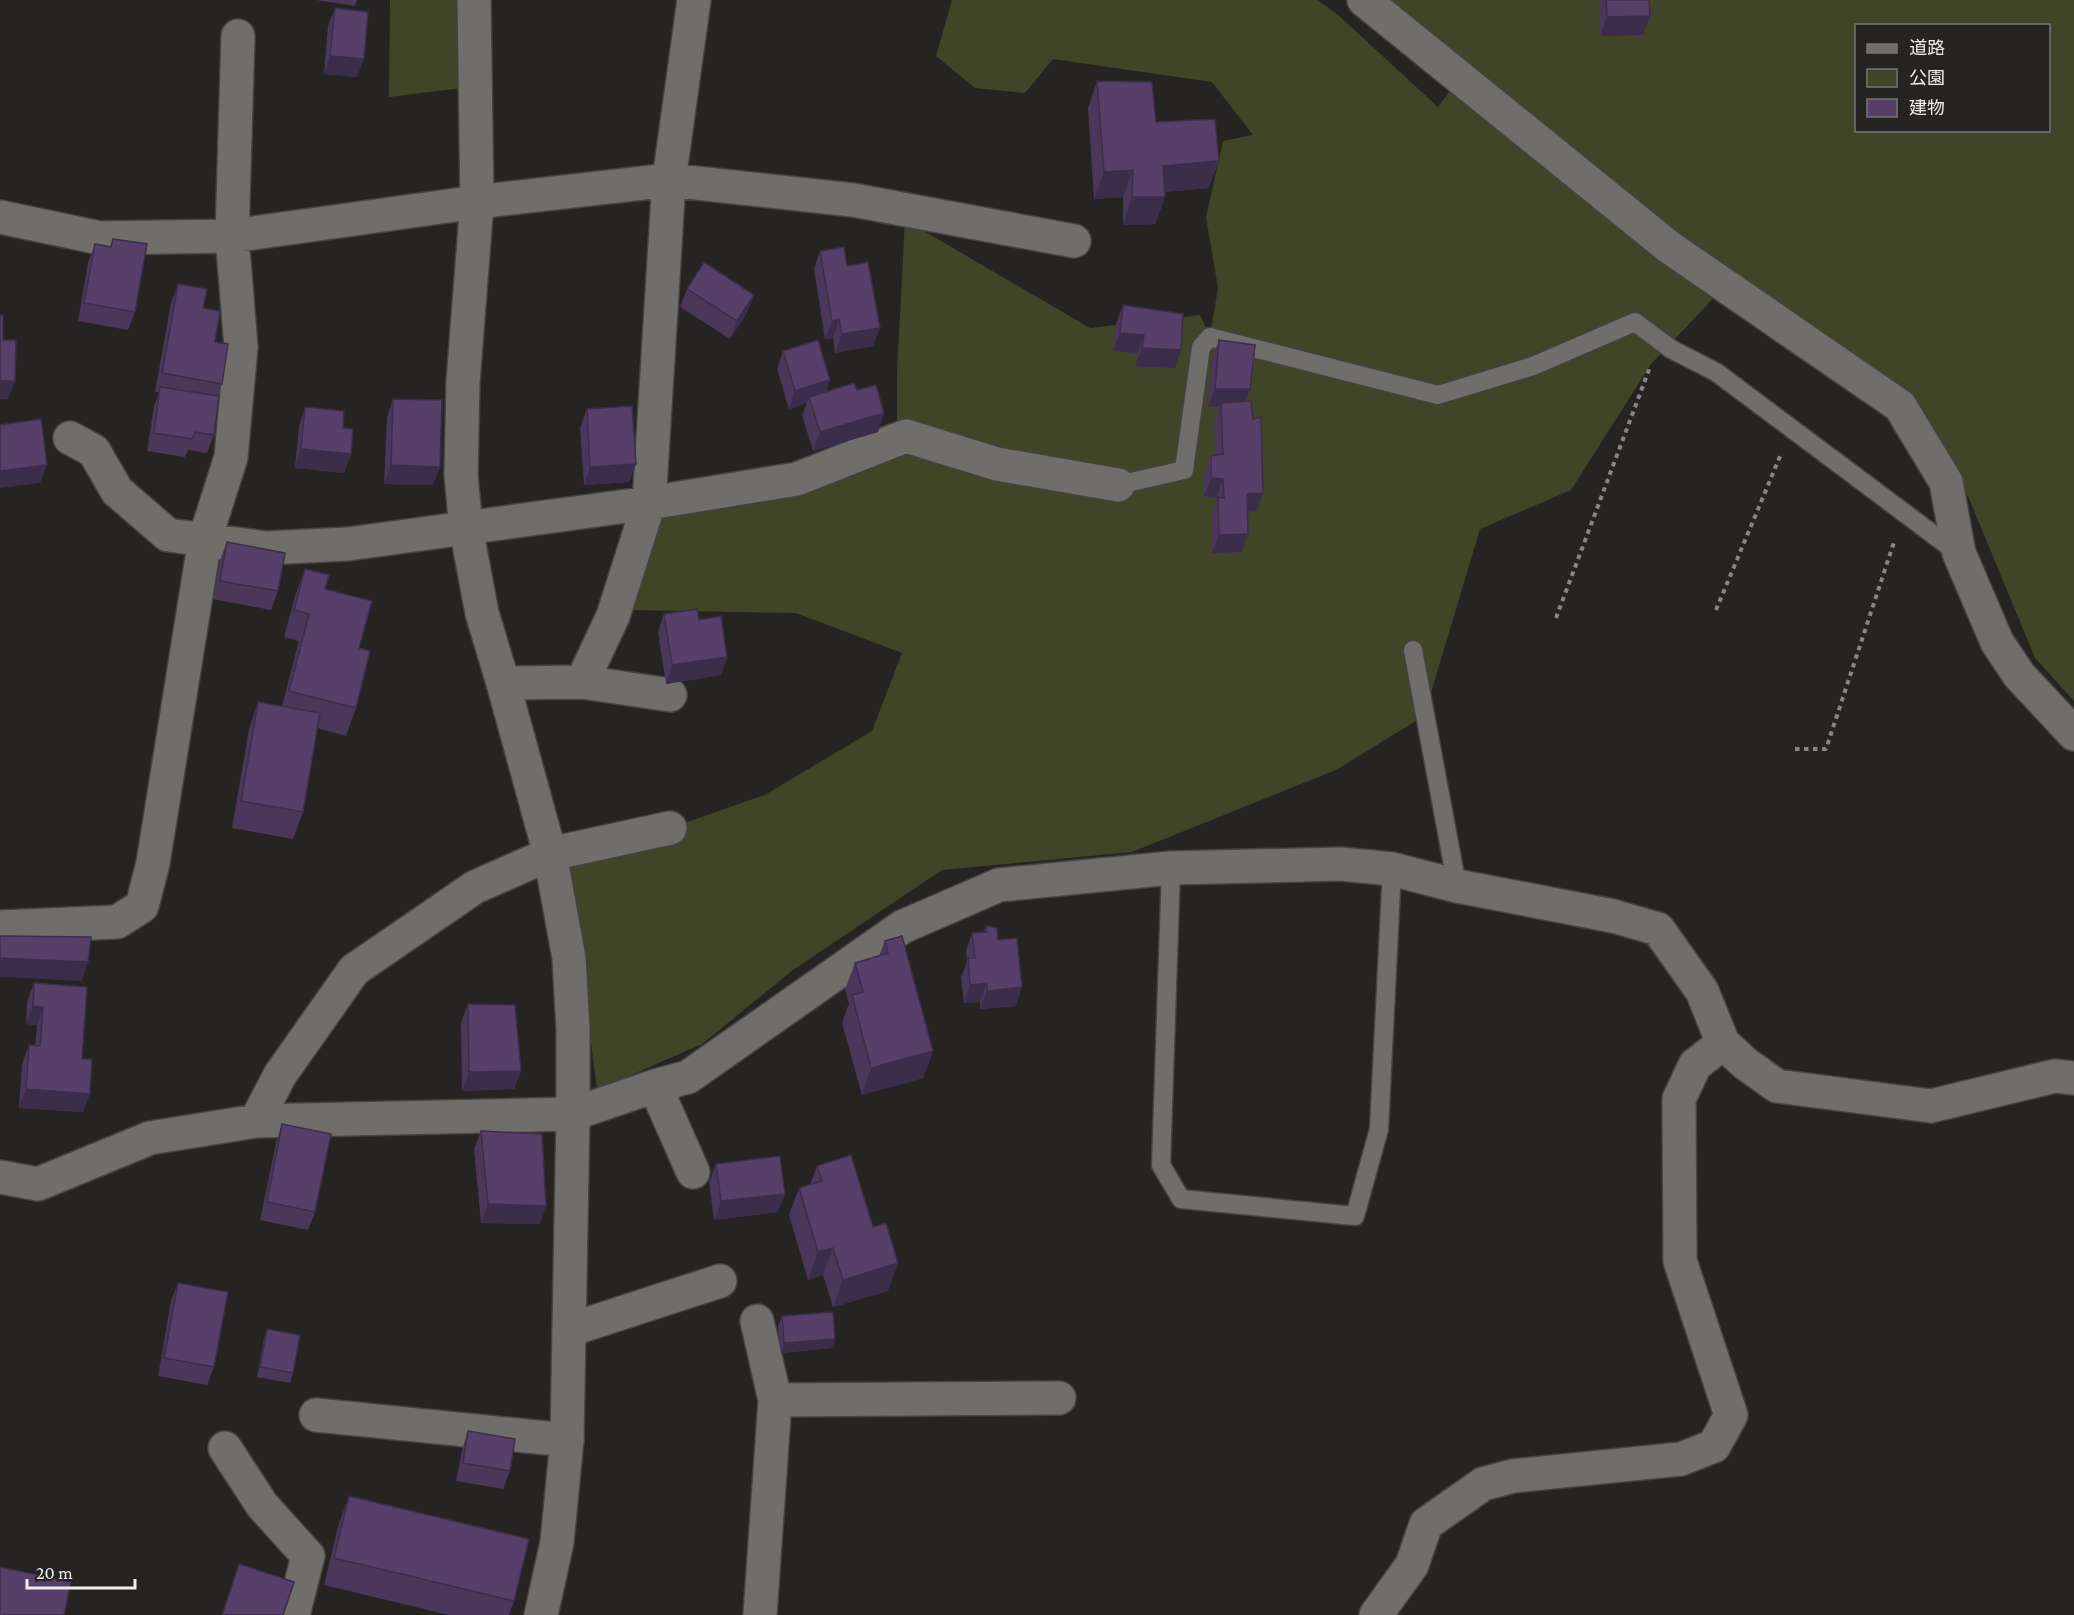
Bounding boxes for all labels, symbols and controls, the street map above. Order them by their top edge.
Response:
legend [1855,24,2050,132]
text: 道路 [1909,38,1945,58]
text: 公園 [1909,68,1945,88]
text: 建物 [1909,98,1945,118]
scale bar [27,1552,135,1590]
text: 20 m [36,1563,73,1583]

